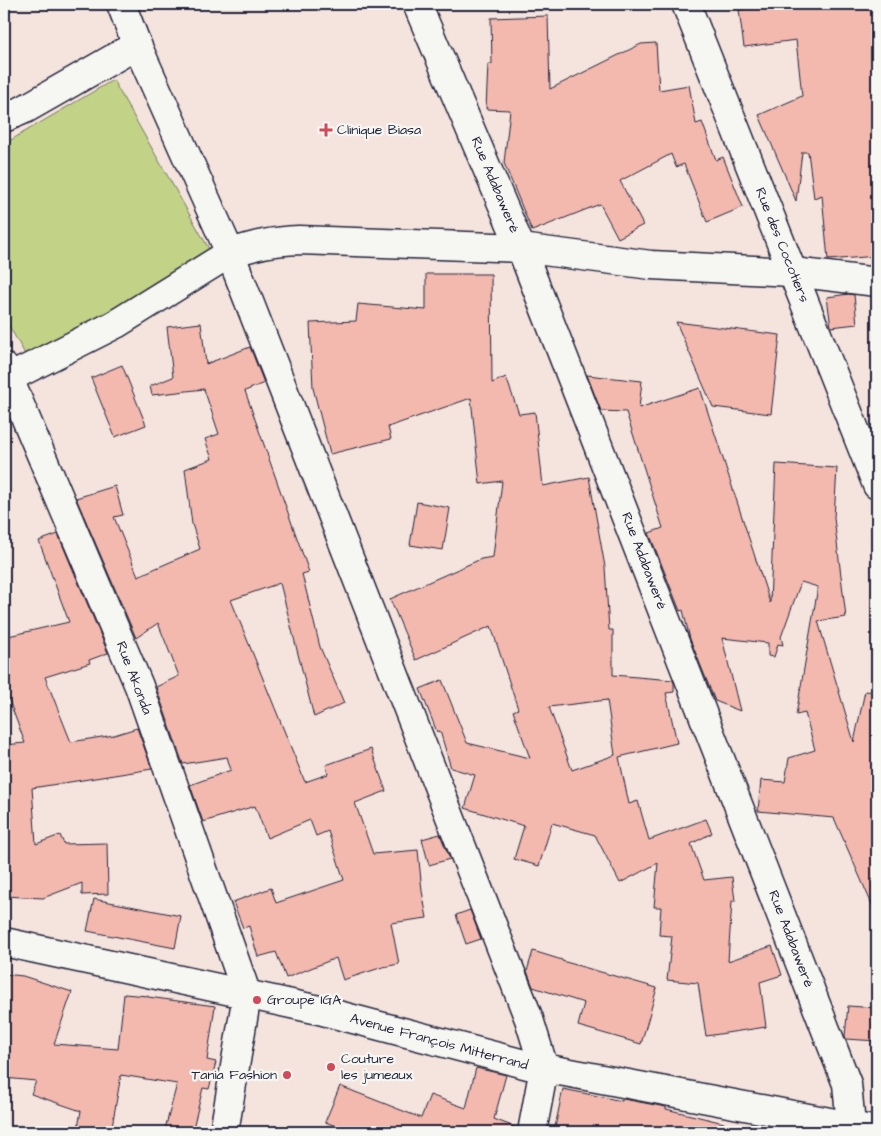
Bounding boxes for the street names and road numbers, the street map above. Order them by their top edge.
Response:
street label: Rue Adabaweré [466,134,524,237]
street label: Rue des Cocotiers [750,185,814,305]
street label: Rue Adabaweré [616,509,672,613]
street label: Rue Akonda [111,638,157,718]
street label: Rue Adabaweré [763,887,819,991]
street label: Avenue François Mitterrand [348,1009,530,1075]

